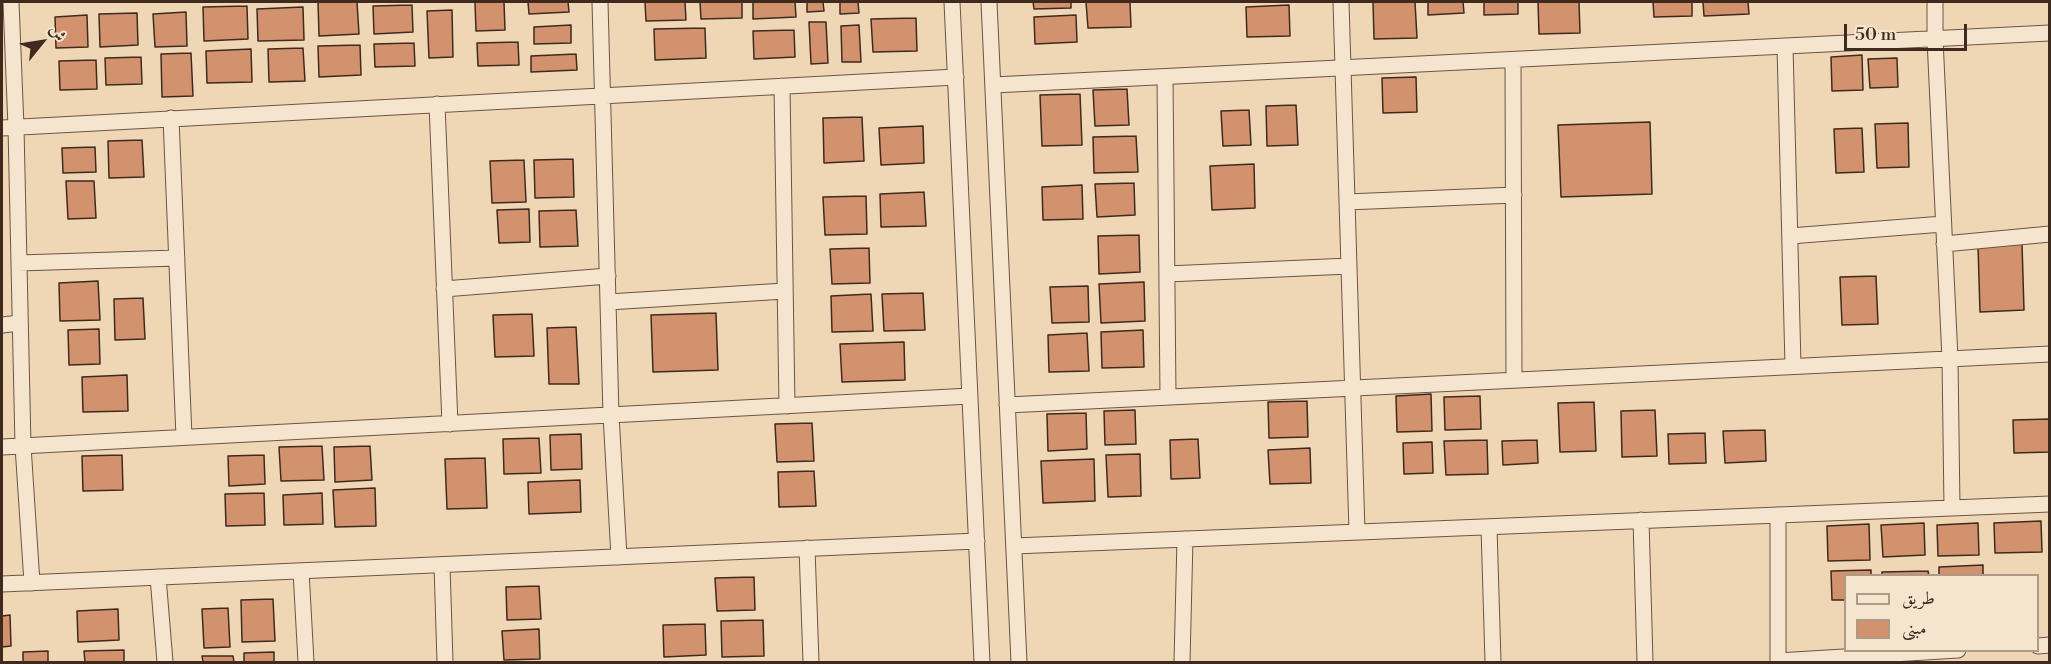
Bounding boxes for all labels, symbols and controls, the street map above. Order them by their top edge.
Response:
north arrow [12,12,72,72]
scale bar [1847,12,1970,50]
text: ش [45,21,70,45]
text: 50 m [1855,23,1896,46]
legend [1844,574,2039,652]
text: طريق [1902,587,1935,610]
text: مبنى [1902,617,1927,640]

